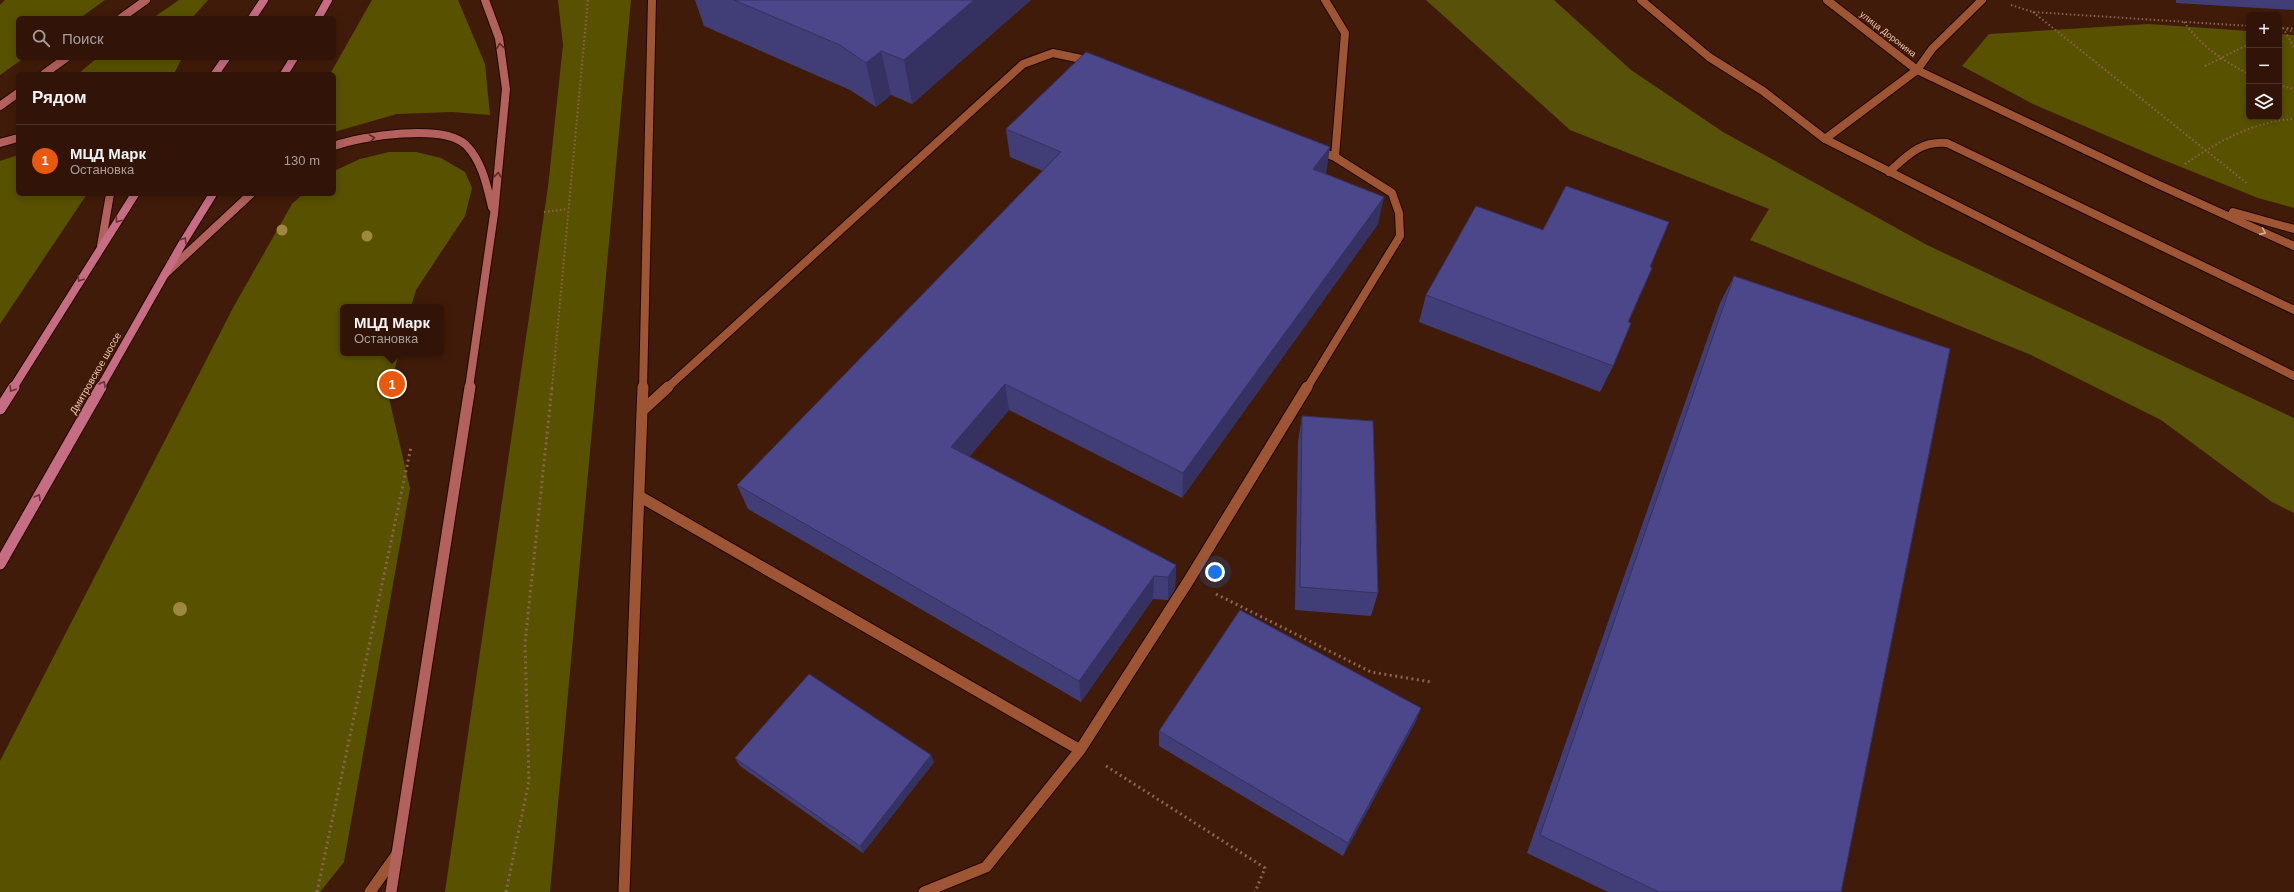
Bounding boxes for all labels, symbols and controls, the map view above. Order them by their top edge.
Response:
street label: улица Доронина [1858,9,1918,59]
map controls [2246,12,2282,120]
button: + [2246,12,2282,48]
search box [16,16,336,60]
icon: search [30,27,52,49]
text: Поиск [62,30,104,47]
one-way arrow [496,43,505,49]
button: − [2246,48,2282,84]
button: layers [2246,84,2282,120]
text: Рядом [32,88,87,107]
one-way arrow [369,134,375,143]
text: МЦД Марк [70,145,146,162]
text: 1 [41,153,49,168]
text: 130 m [284,153,320,168]
text: Остановка [70,162,134,177]
one-way arrow [493,172,502,178]
one-way arrow [115,216,123,223]
one-way arrow [2259,227,2267,235]
one-way arrow [180,237,187,244]
one-way arrow [78,275,85,282]
popup [340,304,444,356]
text: МЦД Марк [354,314,430,331]
street label: Дмитровское шоссе [68,330,124,416]
text: Остановка [354,331,418,346]
pin: 1 [379,369,405,399]
one-way arrow [98,381,105,388]
one-way arrow [9,385,17,392]
one-way arrow [34,494,41,501]
your location [1205,562,1225,582]

